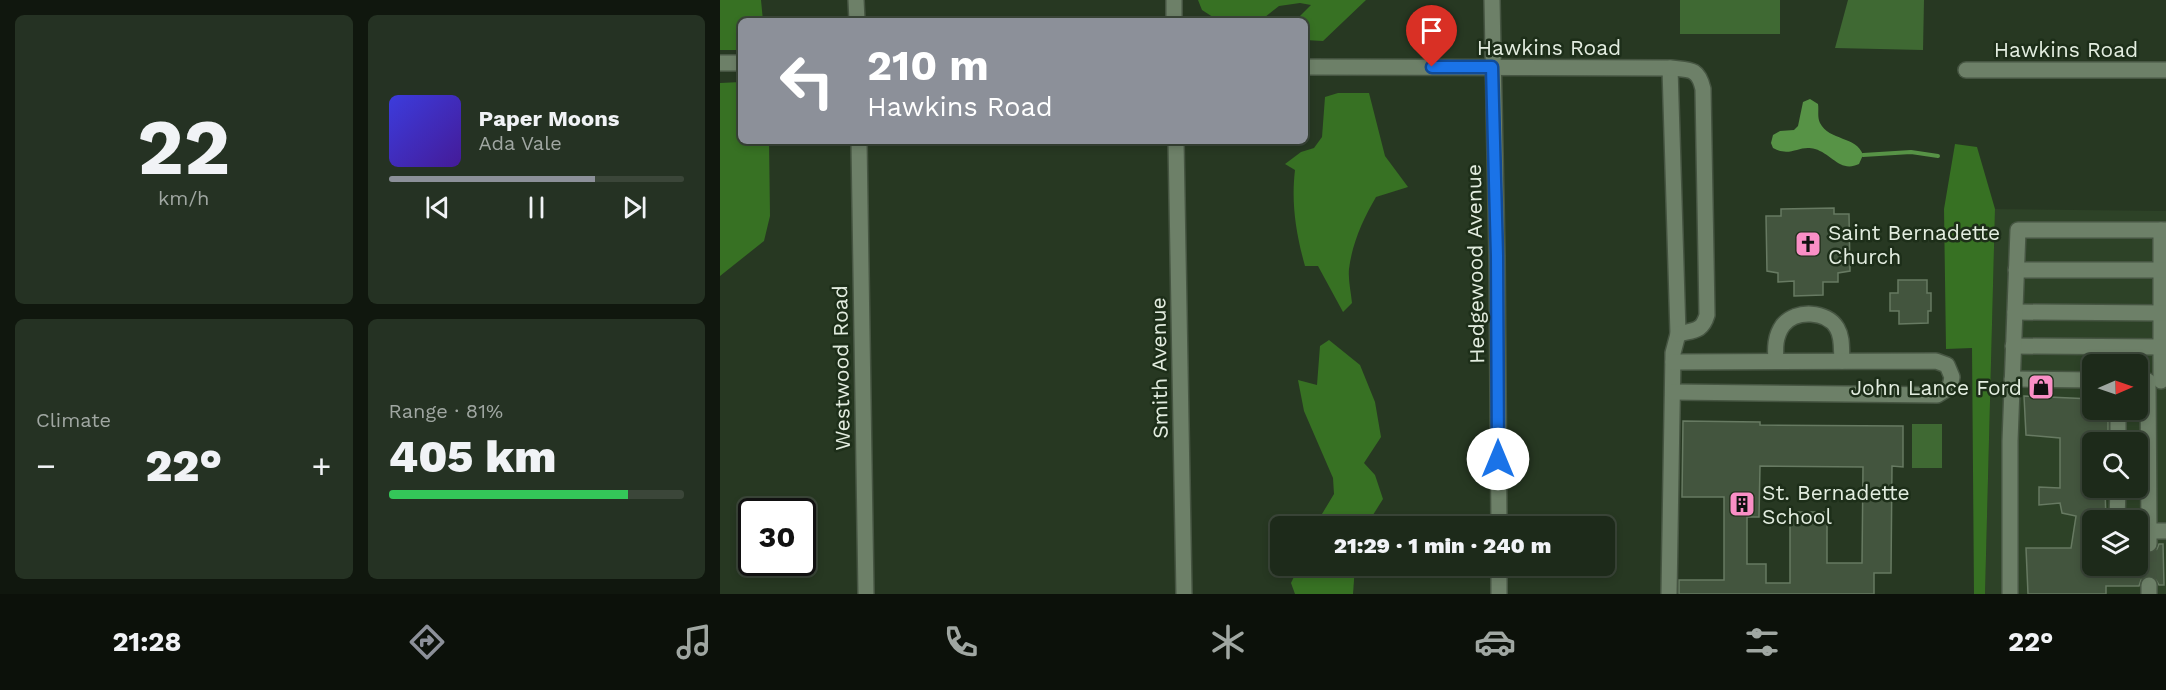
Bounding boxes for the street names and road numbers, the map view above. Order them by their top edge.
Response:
street label: Hawkins Road [1477,35,1621,60]
street label: Hawkins Road [1994,37,2138,62]
street label: Hedgewood Avenue [1461,164,1489,364]
street label: Westwood Road [827,285,855,451]
street label: Smith Avenue [1145,297,1173,439]

